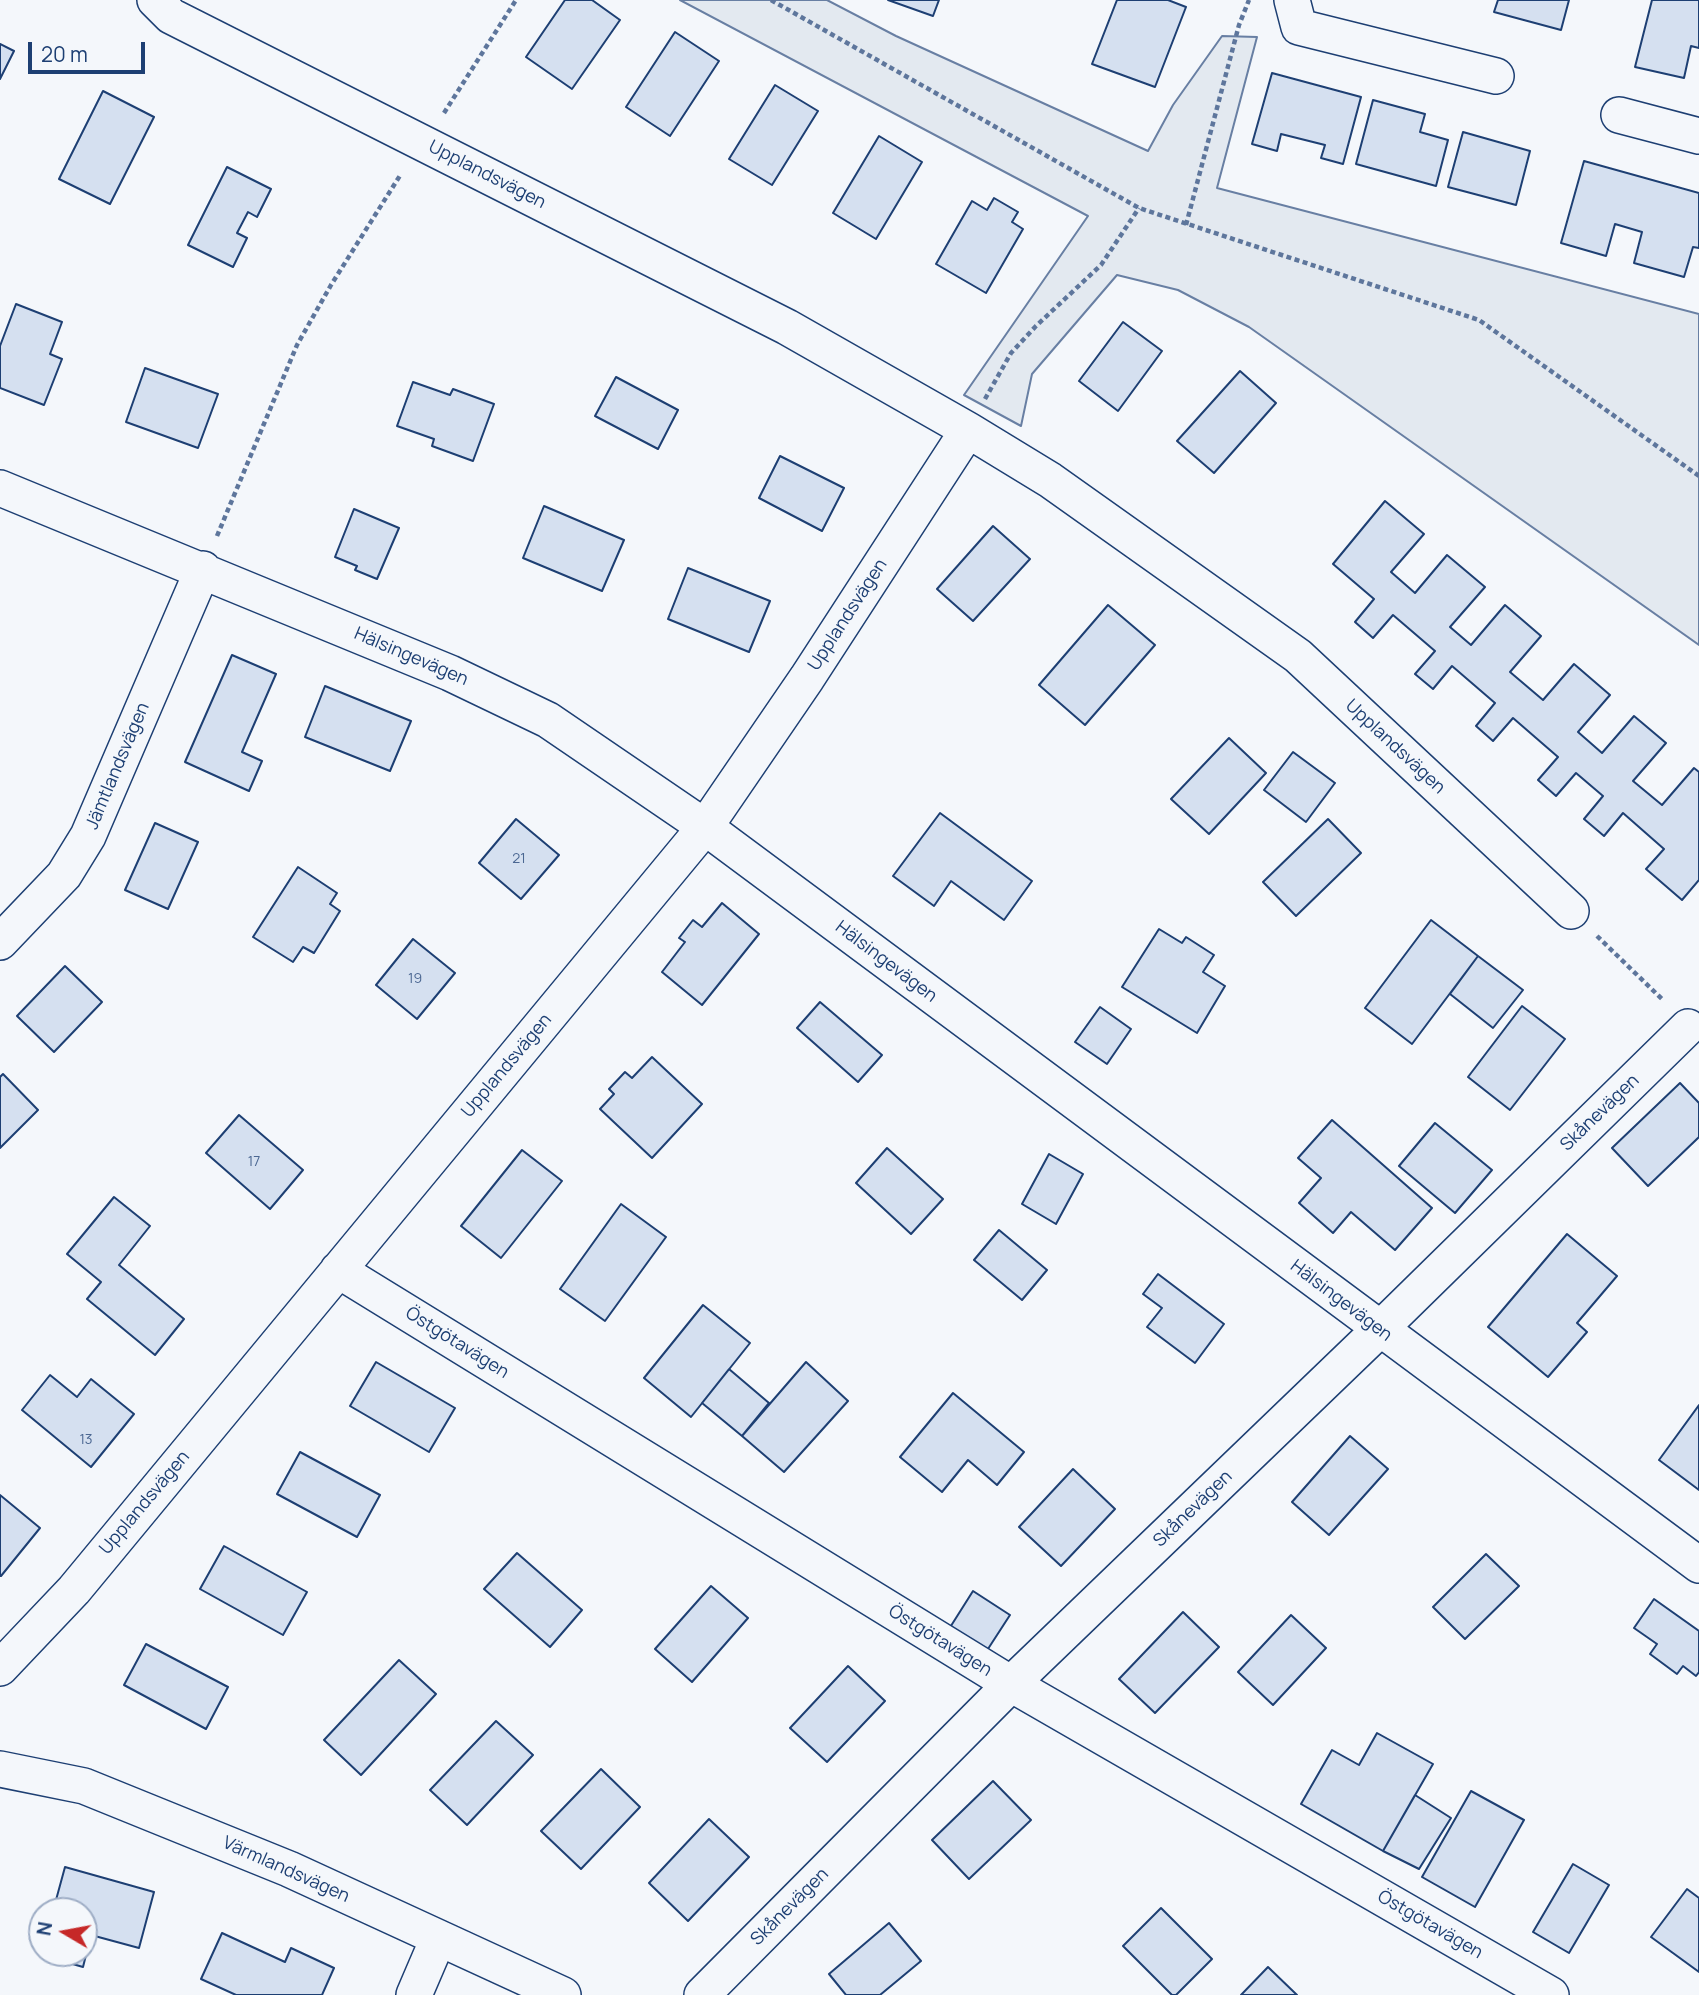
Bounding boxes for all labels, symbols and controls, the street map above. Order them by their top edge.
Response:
scale bar [32,28,149,72]
text: 20 m [41,40,88,68]
street label: Upplandsvägen [425,136,549,214]
street label: Upplandsvägen [804,555,892,675]
street label: Hälsingevägen [351,623,471,691]
street label: Upplandsvägen [1341,695,1449,799]
street label: Jämtlandsvägen [82,699,154,833]
house number: 21 [512,851,526,867]
street label: Hälsingevägen [831,917,941,1007]
house number: 19 [408,971,422,987]
street label: Upplandsvägen [457,1010,557,1122]
street label: Skånevägen [1556,1070,1644,1156]
house number: 17 [248,1154,260,1170]
street label: Hälsingevägen [1286,1256,1396,1346]
street label: Östgötavägen [401,1303,513,1383]
house number: 13 [79,1432,93,1448]
street label: Upplandsvägen [95,1447,195,1559]
street label: Skånevägen [1149,1466,1237,1552]
street label: Östgötavägen [884,1601,996,1681]
street label: Värmlandsvägen [219,1832,353,1908]
street label: Skånevägen [747,1864,833,1950]
street label: Östgötavägen [1373,1886,1487,1964]
north arrow [28,1897,98,1967]
text: N [30,1920,58,1938]

